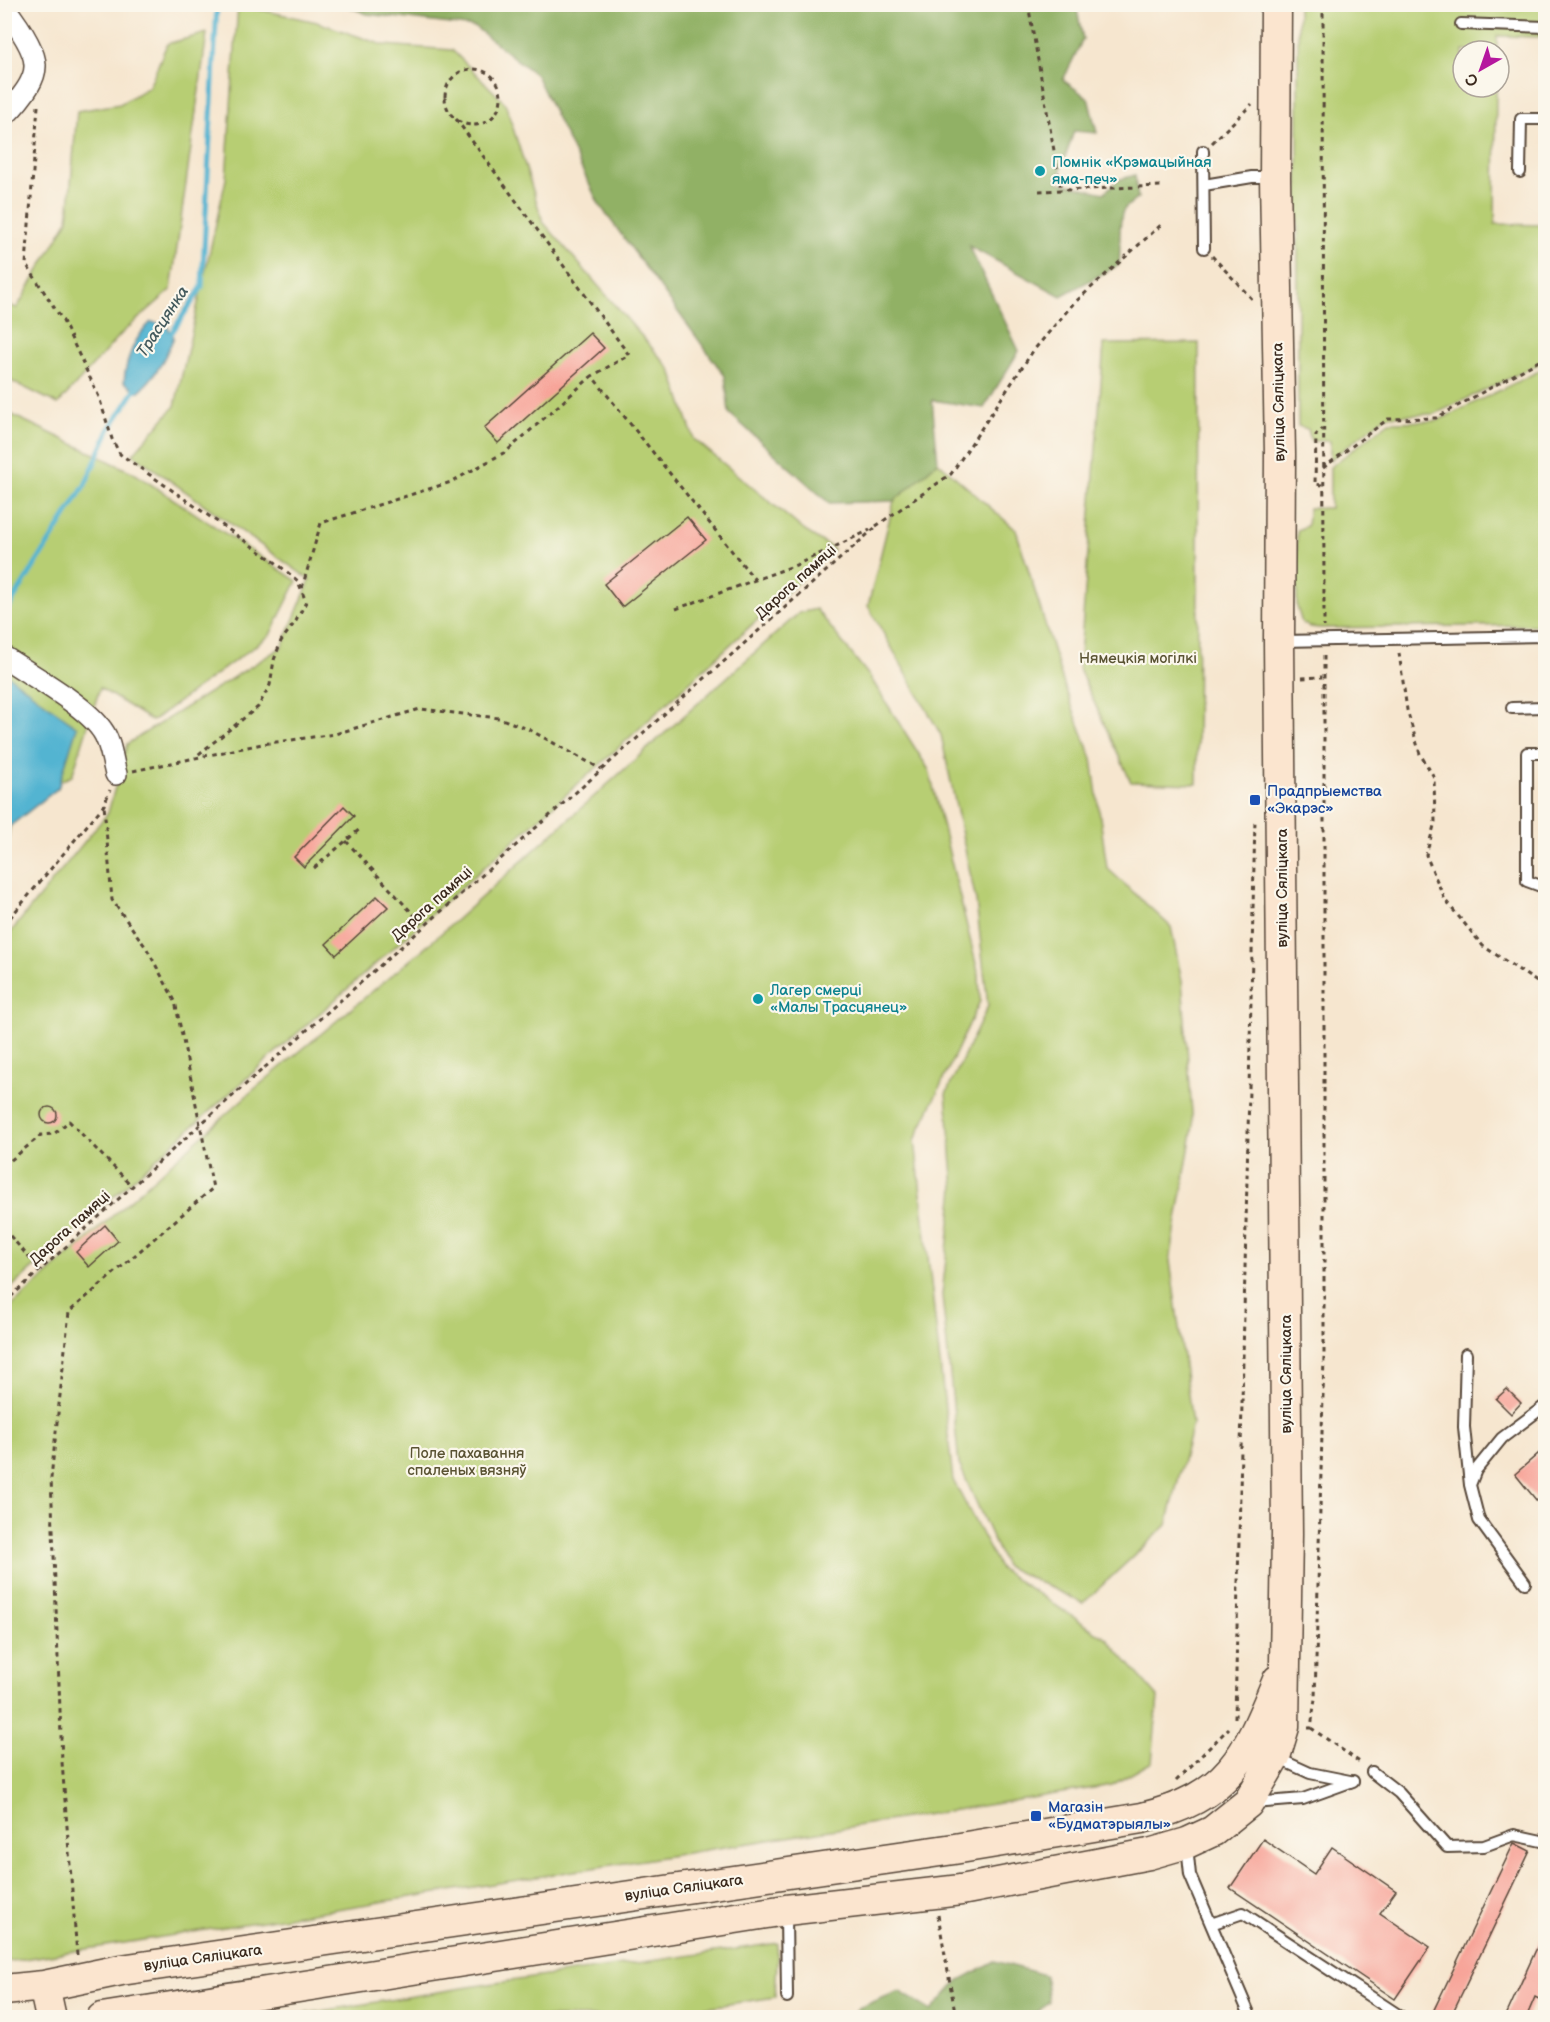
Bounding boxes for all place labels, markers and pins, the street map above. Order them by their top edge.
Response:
place label: Помнік «Крэмацыйная яма-печ» [1052,153,1212,189]
marker: Помнік «Крэмацыйная яма-печ» [1033,164,1047,178]
place label: Прадпрыемства «Экарэс» [1267,782,1382,818]
marker: Прадпрыемства «Экарэс» [1248,793,1262,807]
place label: Лагер смерці «Малы Трасцянец» [769,981,907,1017]
marker: Лагер смерці «Малы Трасцянец» [751,992,765,1006]
place label: Магазін «Будматэрыялы» [1048,1798,1171,1834]
marker: Магазін «Будматэрыялы» [1029,1809,1043,1823]

